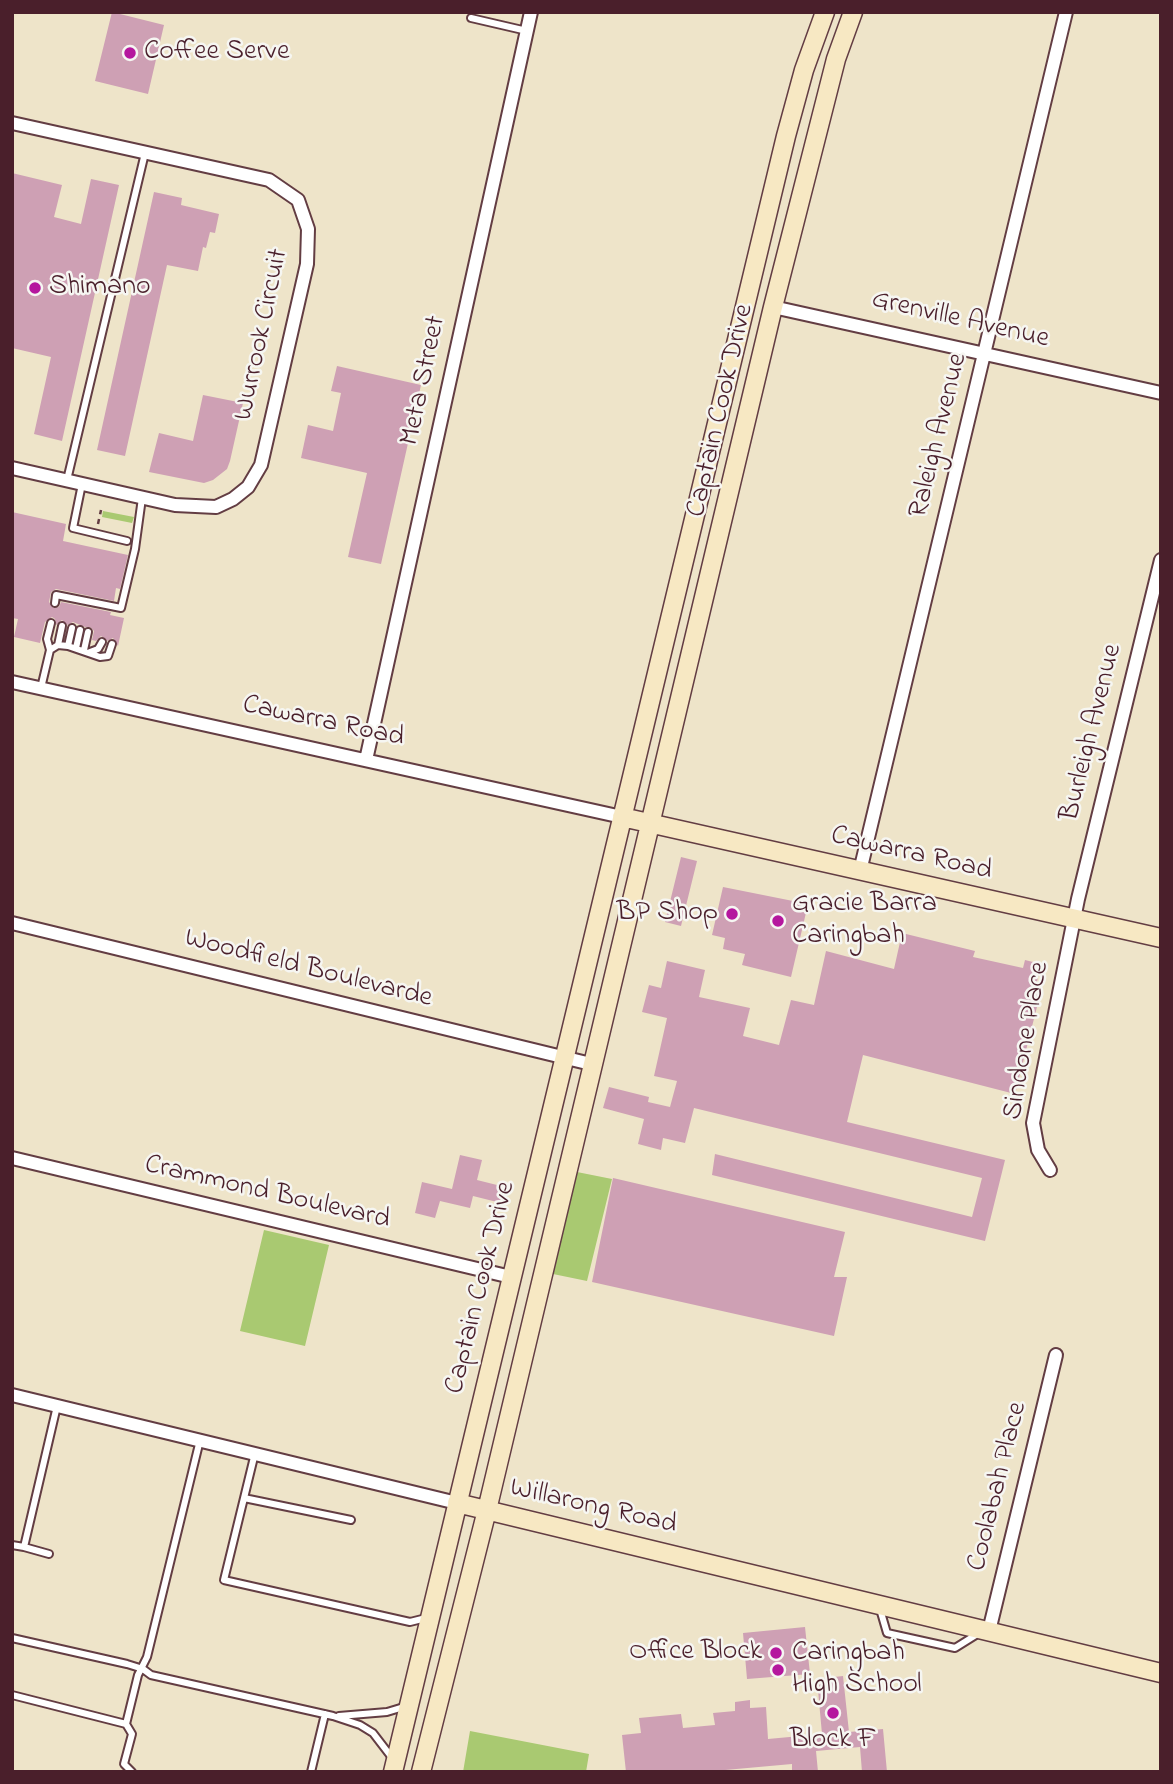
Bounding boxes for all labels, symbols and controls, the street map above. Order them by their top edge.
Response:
place label: Coffee Serve [144,36,290,70]
marker: Coffee Serve [122,45,138,61]
street label: Wurrook Circuit [228,246,298,424]
place label: Shimano [49,271,151,305]
marker: Shimano [27,280,43,296]
street label: Grenville Avenue [868,284,1052,358]
street label: Captain Cook Drive [681,301,763,521]
street label: Meta Street [395,313,455,449]
street label: Raleigh Avenue [903,350,977,522]
street label: Burleigh Avenue [1055,641,1131,825]
street label: Cawarra Road [239,689,407,757]
street label: Cawarra Road [827,820,995,890]
place label: Gracie Barra Caringbah [792,888,937,954]
place label: BP Shop [617,897,718,931]
marker: BP Shop [724,906,740,922]
marker: Gracie Barra Caringbah [770,913,786,929]
street label: Woodfield Boulevarde [181,923,435,1017]
street label: Sindone Place [998,959,1058,1123]
street label: Crammond Boulevard [141,1149,393,1239]
street label: Captain Cook Drive [439,1178,525,1398]
street label: Coolabah Place [962,1399,1036,1575]
street label: Willarong Road [506,1472,680,1544]
place label: Office Block [629,1636,762,1670]
place label: Caringbah High School [792,1637,922,1703]
marker: Office Block [768,1645,784,1661]
marker: Caringbah High School [770,1662,786,1678]
marker: Block F [825,1705,841,1721]
place label: Block F [790,1724,876,1758]

